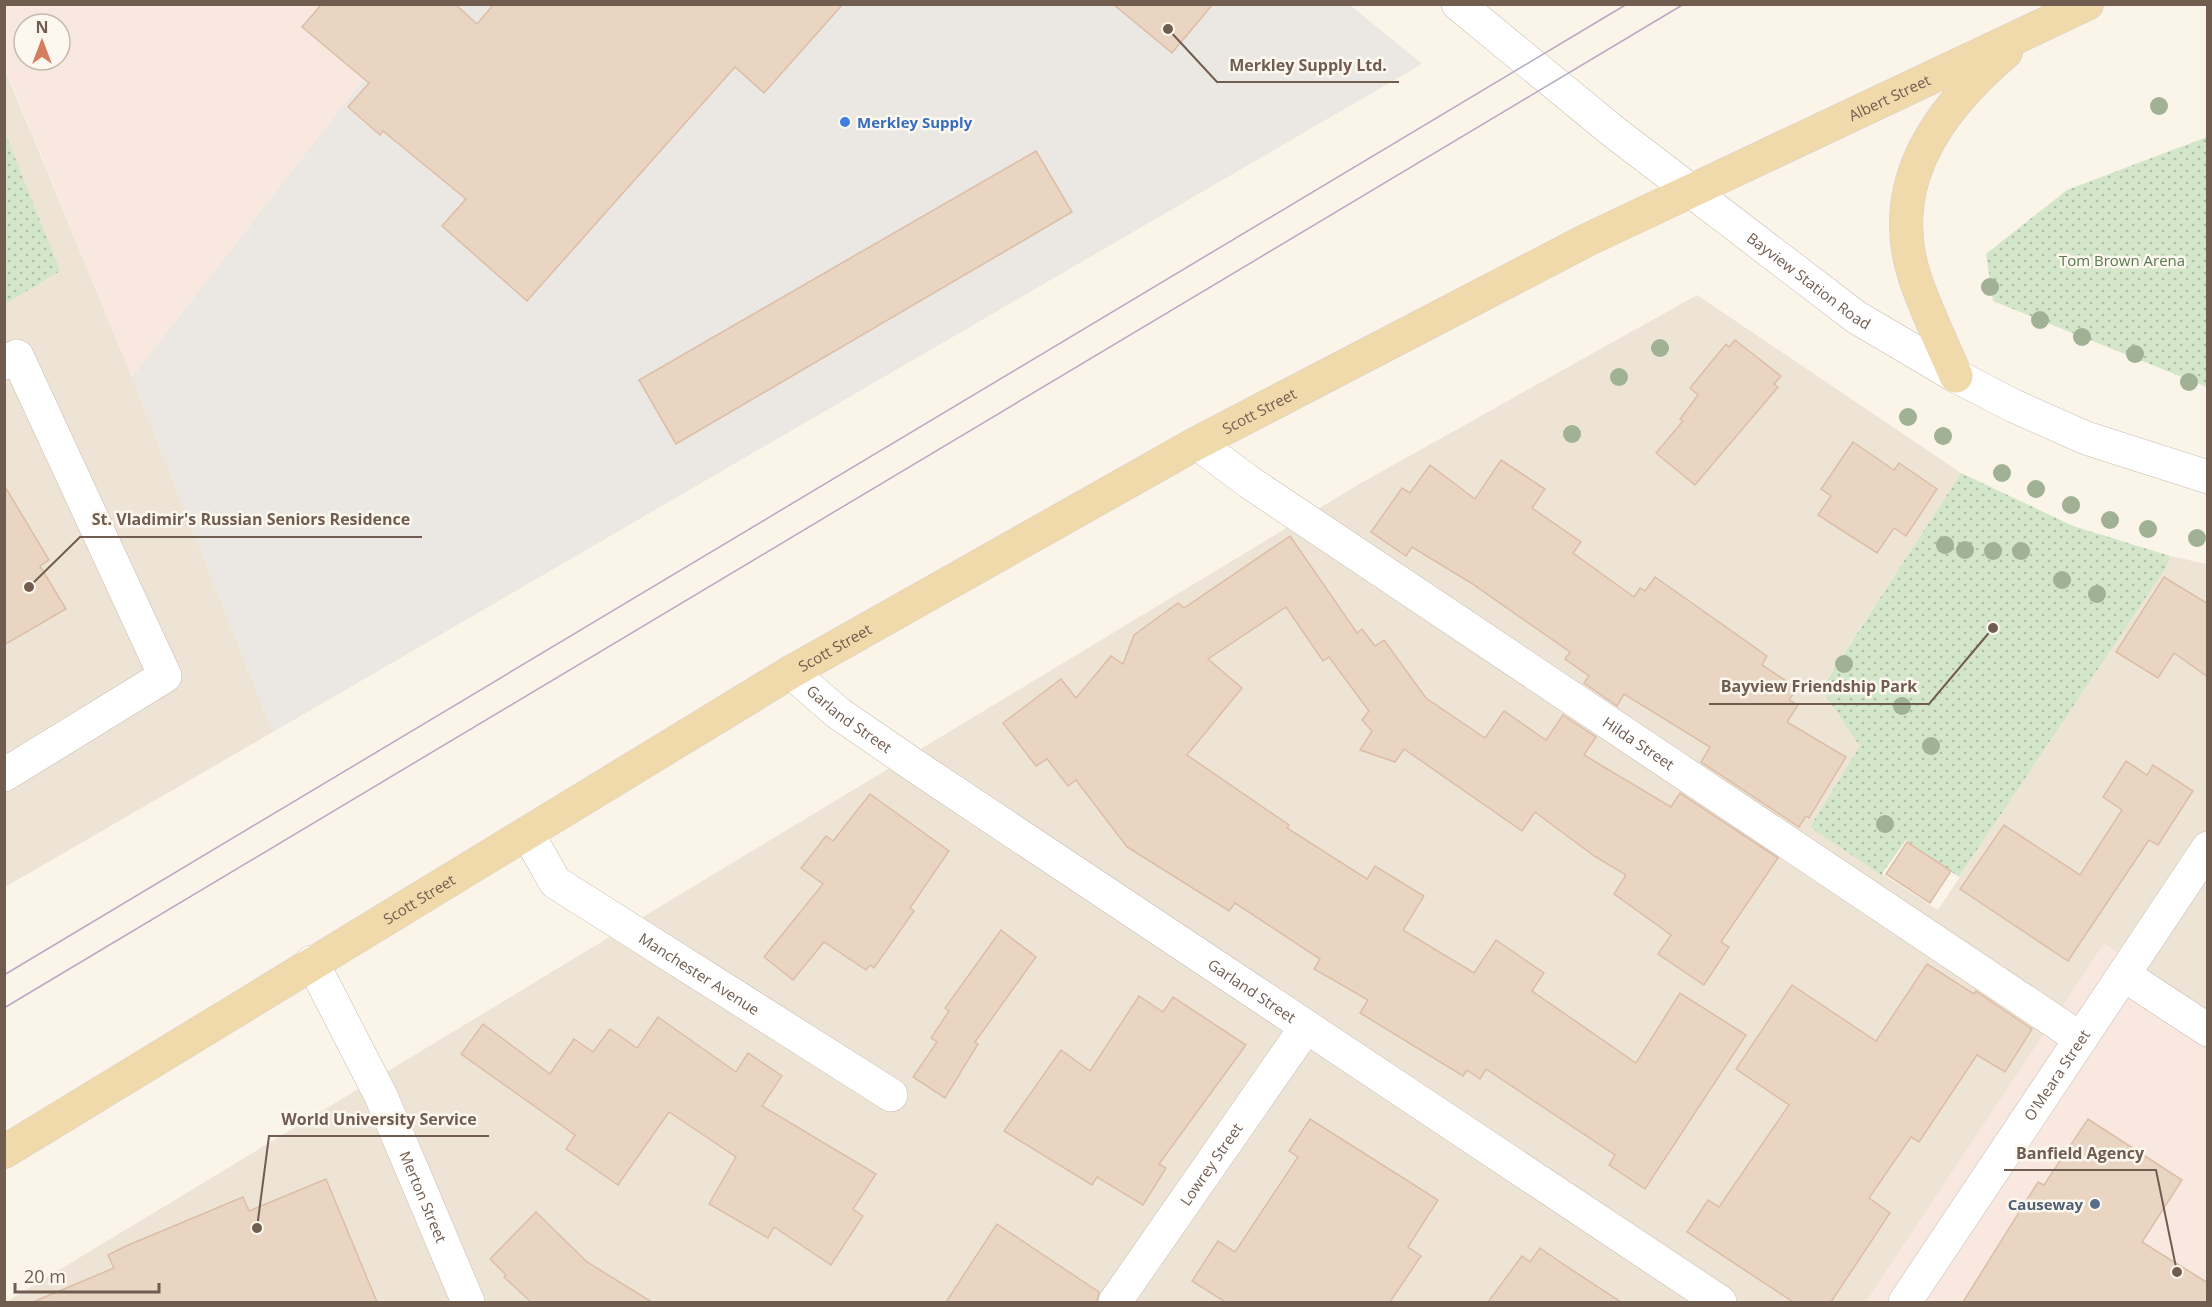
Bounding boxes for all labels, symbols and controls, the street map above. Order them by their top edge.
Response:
north arrow [12,12,72,72]
text: N [35,16,49,38]
callout: Merkley Supply Ltd. [1217,48,1399,82]
text: Merkley Supply Ltd. [1229,54,1387,76]
street label: Albert Street [1845,69,1934,125]
place label: Merkley Supply [857,112,973,132]
marker: Merkley Supply [838,115,852,129]
street label: Bayview Station Road [1743,227,1874,334]
park label: Tom Brown Arena [2059,250,2185,270]
street label: Scott Street [1219,383,1300,438]
callout: St. Vladimir's Russian Seniors Residence [80,503,422,537]
text: St. Vladimir's Russian Seniors Residence [92,508,410,530]
street label: Scott Street [794,619,875,676]
callout: Bayview Friendship Park [1709,670,1929,704]
text: Bayview Friendship Park [1721,675,1917,697]
street label: Garland Street [803,680,896,757]
street label: Hilda Street [1599,712,1678,774]
street label: Scott Street [379,869,459,929]
street label: Manchester Avenue [635,928,763,1019]
street label: Garland Street [1204,954,1300,1027]
street label: O'Meara Street [2019,1025,2094,1124]
callout: World University Service [269,1102,489,1136]
text: World University Service [281,1108,477,1130]
street label: Lowrey Street [1175,1119,1247,1209]
callout: Banfield Agency [2004,1136,2156,1170]
text: Banfield Agency [2016,1142,2145,1164]
street label: Merton Street [395,1148,452,1245]
place label: Causeway [2008,1194,2083,1214]
marker: Causeway [2088,1197,2102,1211]
scale bar [15,1256,159,1294]
text: 20 m [24,1264,66,1288]

